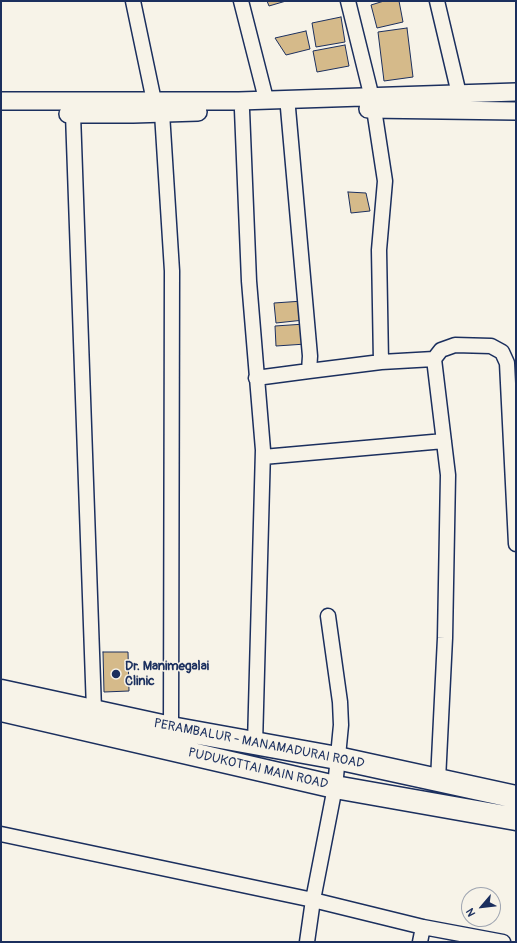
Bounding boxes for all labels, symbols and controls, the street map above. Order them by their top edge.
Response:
place label: Dr. Manimegalai Clinic [125,659,209,690]
marker: Dr. Manimegalai Clinic [110,668,122,680]
street label: PERAMBALUR - MANAMADURAI ROAD [152,716,366,772]
street label: PUDUKOTTAI MAIN ROAD [187,745,329,793]
north arrow [461,887,501,927]
text: N [463,906,478,919]

